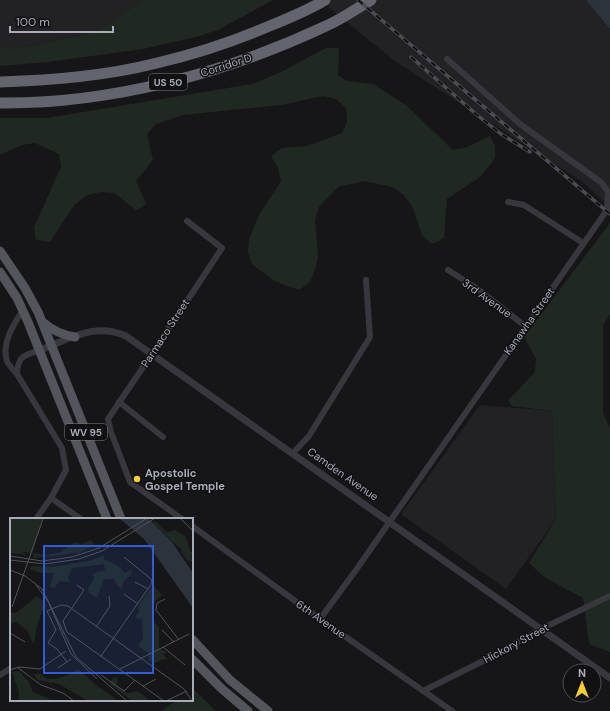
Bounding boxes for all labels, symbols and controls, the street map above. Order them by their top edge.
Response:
scale bar [10,8,113,34]
text: 100 m [16,14,50,30]
street label: Corridor D [199,50,254,80]
road number: US 50 [149,74,187,90]
street label: 3rd Avenue [460,275,514,321]
street label: Kanawha Street [501,285,557,357]
street label: Parmaco Street [138,296,192,370]
road number: WV 95 [65,424,107,440]
street label: Camden Avenue [305,444,381,504]
place label: Apostolic Gospel Temple [145,466,225,493]
marker: Apostolic Gospel Temple [132,474,142,484]
inset map [10,518,193,701]
street label: 6th Avenue [293,597,349,641]
street label: Hickory Street [481,620,551,666]
north arrow [562,663,602,703]
text: N [578,666,586,680]

